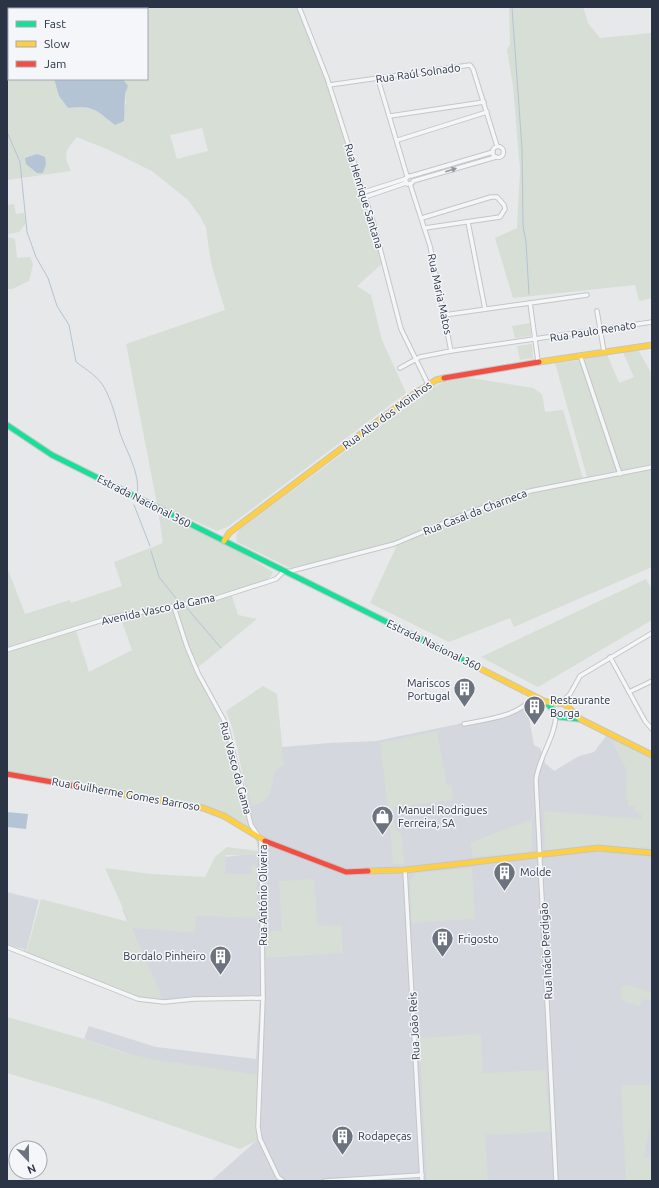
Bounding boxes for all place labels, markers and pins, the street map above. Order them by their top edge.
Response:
building icon: Mariscos Portugal [452,676,478,709]
place label: Mariscos Portugal [407,677,450,702]
building icon: Restaurante Borga [522,693,548,726]
place label: Restaurante Borga [550,694,610,719]
shop icon: Manuel Rodrigues Ferreira, SA [369,803,395,836]
place label: Manuel Rodrigues Ferreira, SA [398,804,487,829]
building icon: Molde [491,859,517,892]
place label: Molde [520,866,551,878]
building icon: Frigosto [429,926,455,959]
place label: Frigosto [458,933,499,945]
building icon: Bordalo Pinheiro [208,943,234,976]
place label: Bordalo Pinheiro [123,950,206,962]
building icon: Rodapeças [330,1123,356,1156]
place label: Rodapeças [358,1130,412,1142]

